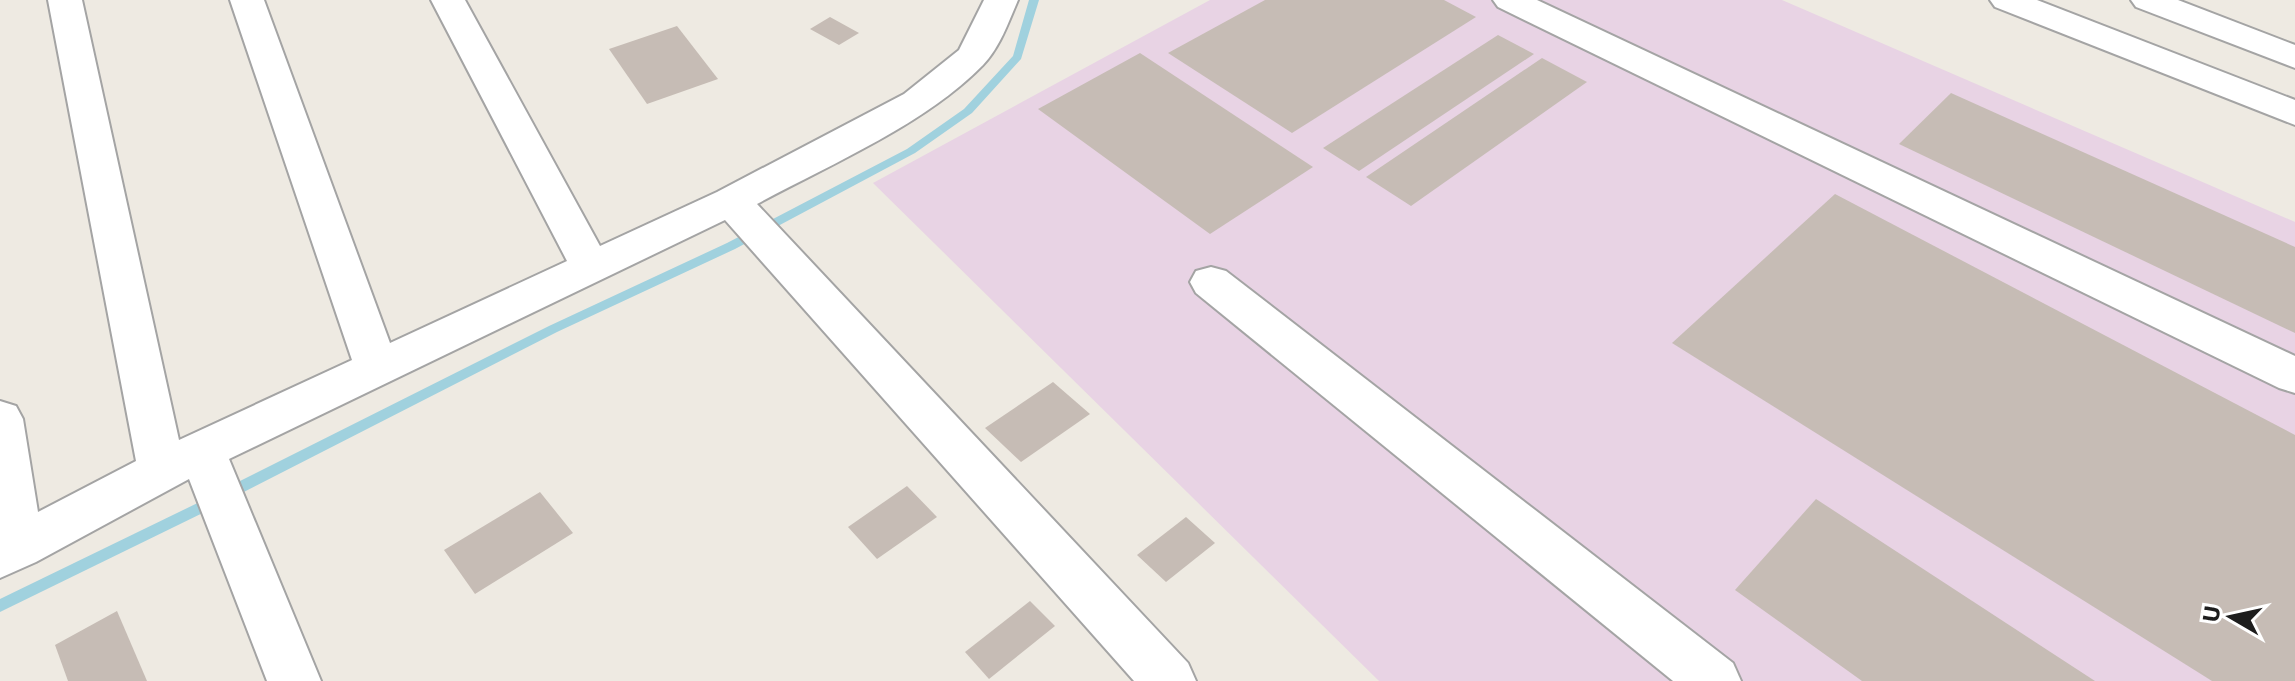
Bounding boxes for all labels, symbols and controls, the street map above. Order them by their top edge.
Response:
north arrow [2191,577,2271,657]
text: U [2196,604,2225,624]

